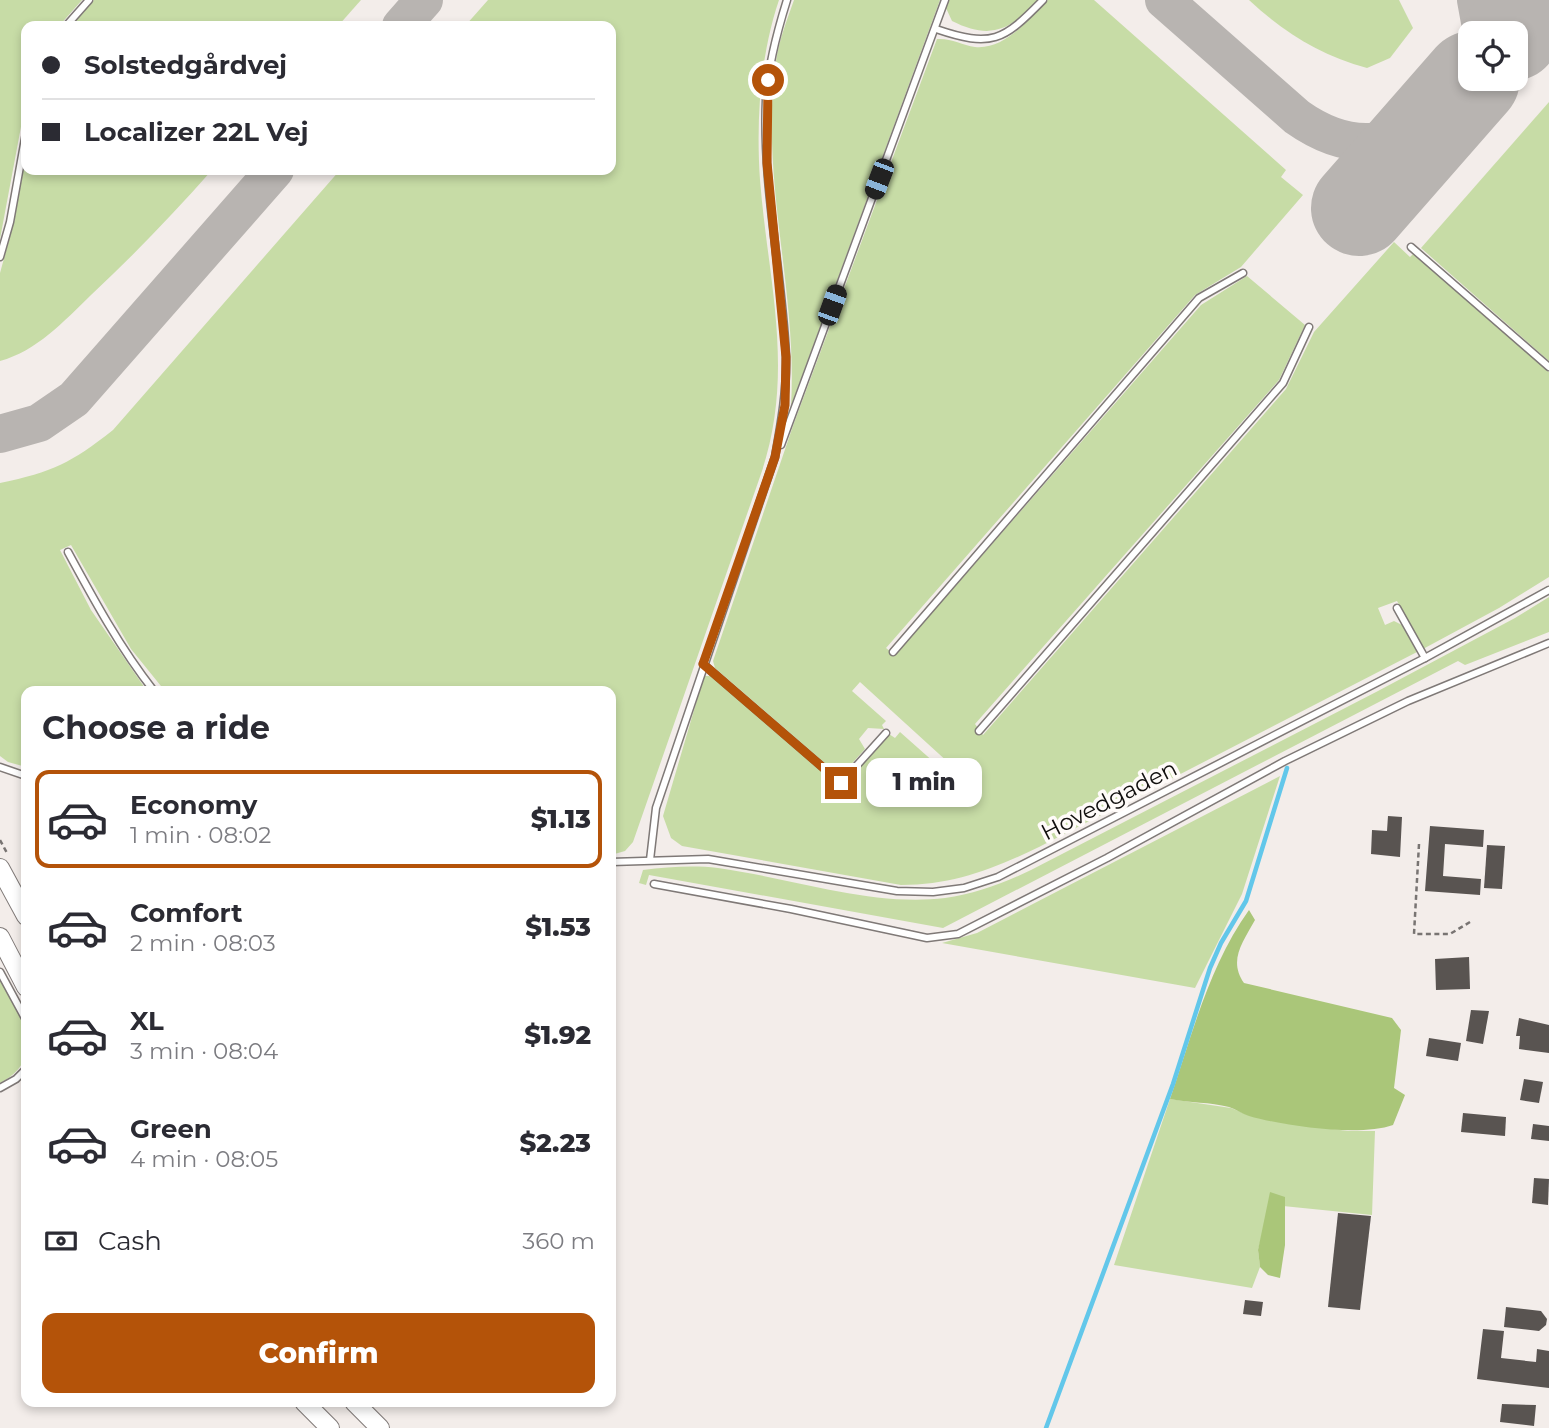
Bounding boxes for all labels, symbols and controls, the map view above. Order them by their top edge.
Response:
map controls [1458,21,1528,91]
button: locate [1458,21,1528,91]
text: Solstedgårdvej [84,49,287,81]
route start [752,64,784,96]
text: Localizer 22L Vej [84,116,309,148]
car [862,156,897,202]
car [815,282,850,328]
text: Choose a ride [42,708,270,747]
street label: Hovedgaden [1036,754,1182,846]
callout: 1 min [866,758,981,808]
route end [825,767,857,799]
text: 1 min [892,768,956,796]
icon: car [46,788,109,851]
text: Economy [130,789,257,821]
text: $1.13 [531,803,591,835]
text: 1 min · 08:02 [130,821,271,849]
icon: car [46,896,109,959]
text: Comfort [130,897,242,929]
text: $1.53 [525,911,591,943]
text: 2 min · 08:03 [130,929,276,957]
icon: car [46,1004,109,1067]
text: XL [130,1005,164,1037]
text: $1.92 [524,1019,591,1051]
text: 3 min · 08:04 [130,1037,278,1065]
icon: car [46,1112,109,1175]
text: Green [130,1113,212,1145]
text: $2.23 [519,1127,591,1159]
text: 4 min · 08:05 [130,1145,278,1173]
icon: cash [42,1222,80,1260]
text: Cash [98,1225,162,1257]
text: 360 m [522,1227,595,1255]
button: Confirm [42,1313,595,1393]

